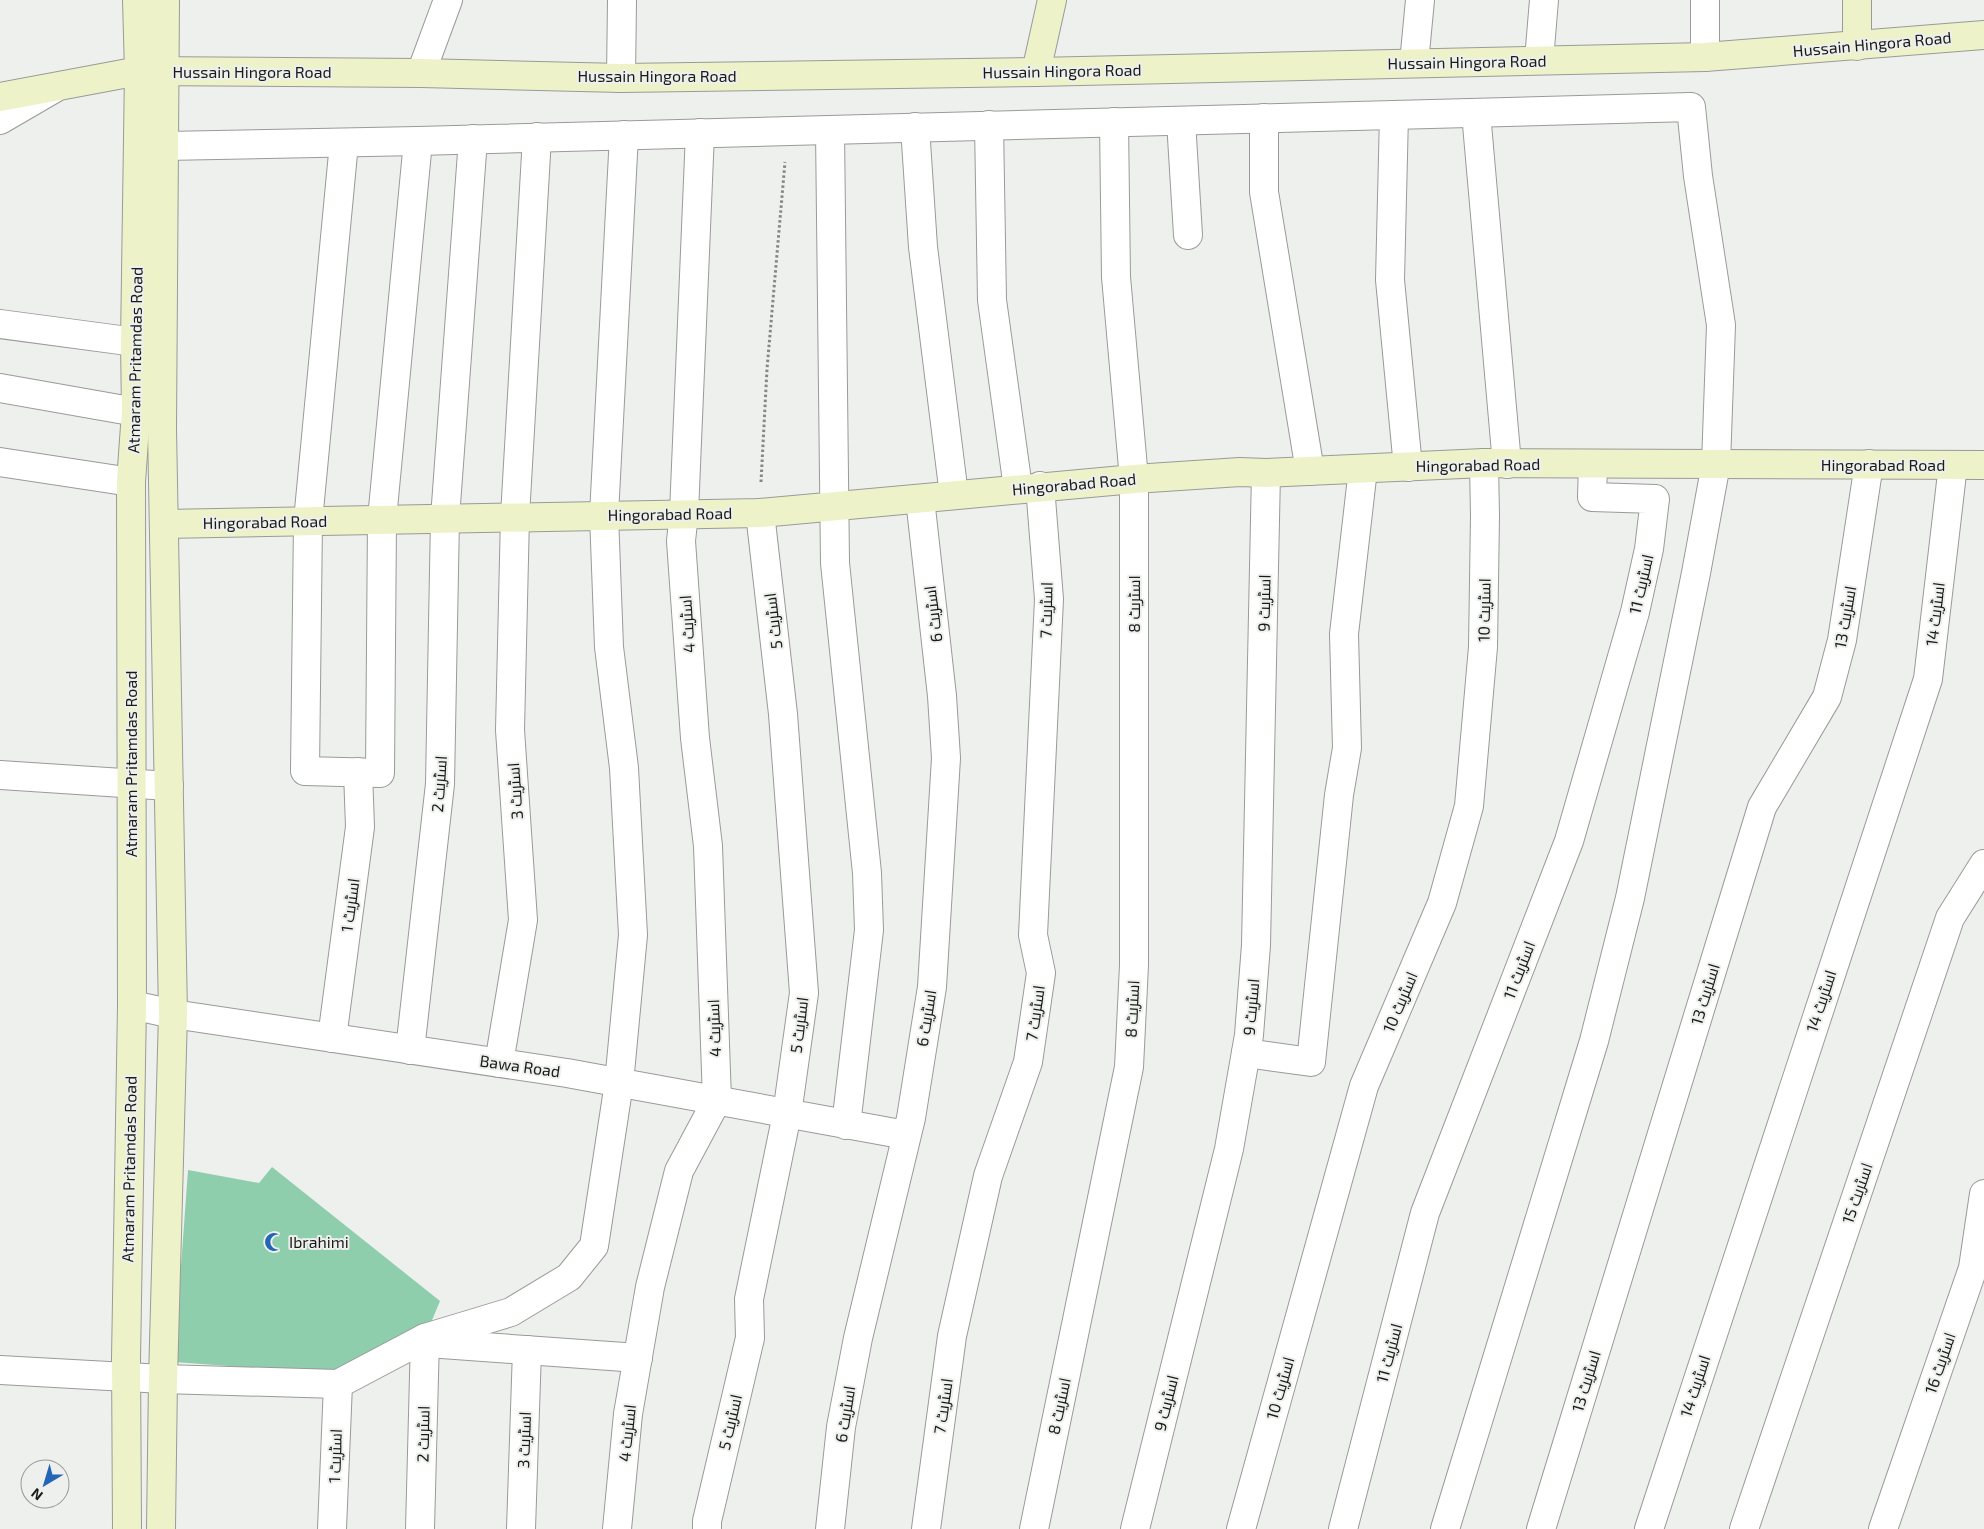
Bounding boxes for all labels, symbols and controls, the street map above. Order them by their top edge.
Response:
street label: Hussain Hingora Road [1792,27,1952,60]
street label: Hussain Hingora Road [1387,51,1547,72]
street label: Hussain Hingora Road [982,60,1142,81]
street label: Hussain Hingora Road [172,62,332,81]
street label: Hussain Hingora Road [577,66,737,85]
street label: Atmaram Pritamdas Road [123,266,146,453]
street label: Hingorabad Road [1416,454,1540,475]
street label: Hingorabad Road [1821,455,1945,474]
street label: Hingorabad Road [1011,469,1137,498]
street label: Hingorabad Road [608,503,732,524]
street label: Hingorabad Road [203,511,327,532]
street label: اسٹریٹ 11 [1624,552,1658,616]
street label: اسٹریٹ 9 [1254,574,1274,632]
street label: اسٹریٹ 8 [1124,575,1144,633]
street label: اسٹریٹ 10 [1473,578,1495,642]
street label: اسٹریٹ 14 [1921,581,1949,647]
street label: اسٹریٹ 7 [1036,582,1056,638]
street label: اسٹریٹ 6 [920,584,946,644]
street label: اسٹریٹ 13 [1830,584,1860,650]
street label: اسٹریٹ 5 [760,592,786,650]
street label: اسٹریٹ 4 [675,594,699,654]
street label: Atmaram Pritamdas Road [121,671,140,857]
street label: اسٹریٹ 2 [427,755,451,813]
street label: اسٹریٹ 3 [503,762,527,820]
street label: اسٹریٹ 1 [336,877,364,933]
street label: اسٹریٹ 11 [1499,938,1539,1002]
street label: اسٹریٹ 13 [1686,961,1724,1027]
street label: اسٹریٹ 14 [1802,967,1840,1035]
street label: اسٹریٹ 10 [1378,969,1422,1035]
street label: اسٹریٹ 9 [1239,978,1263,1036]
street label: اسٹریٹ 8 [1121,980,1143,1038]
street label: اسٹریٹ 7 [1021,984,1049,1042]
street label: اسٹریٹ 6 [912,988,940,1048]
street label: اسٹریٹ 5 [786,996,812,1054]
street label: اسٹریٹ 4 [703,999,725,1057]
street label: Bawa Road [479,1050,562,1081]
street label: Atmaram Pritamdas Road [117,1075,140,1262]
street label: اسٹریٹ 15 [1837,1160,1877,1226]
mosque icon: Ibrahimi [263,1231,285,1253]
place label: Ibrahimi [289,1232,349,1251]
street label: اسٹریٹ 11 [1371,1321,1407,1385]
street label: اسٹریٹ 16 [1920,1330,1960,1396]
street label: اسٹریٹ 13 [1567,1348,1605,1414]
street label: اسٹریٹ 14 [1676,1352,1714,1420]
street label: اسٹریٹ 10 [1262,1354,1298,1422]
street label: اسٹریٹ 9 [1149,1373,1183,1433]
street label: اسٹریٹ 8 [1043,1376,1075,1436]
street label: اسٹریٹ 7 [929,1377,957,1435]
street label: اسٹریٹ 6 [831,1384,859,1444]
street label: اسٹریٹ 5 [714,1392,746,1452]
street label: اسٹریٹ 4 [614,1403,640,1463]
street label: اسٹریٹ 2 [413,1405,433,1463]
street label: اسٹریٹ 3 [513,1411,535,1469]
street label: اسٹریٹ 1 [324,1429,346,1483]
north arrow [20,1459,70,1509]
text: N [27,1485,46,1504]

